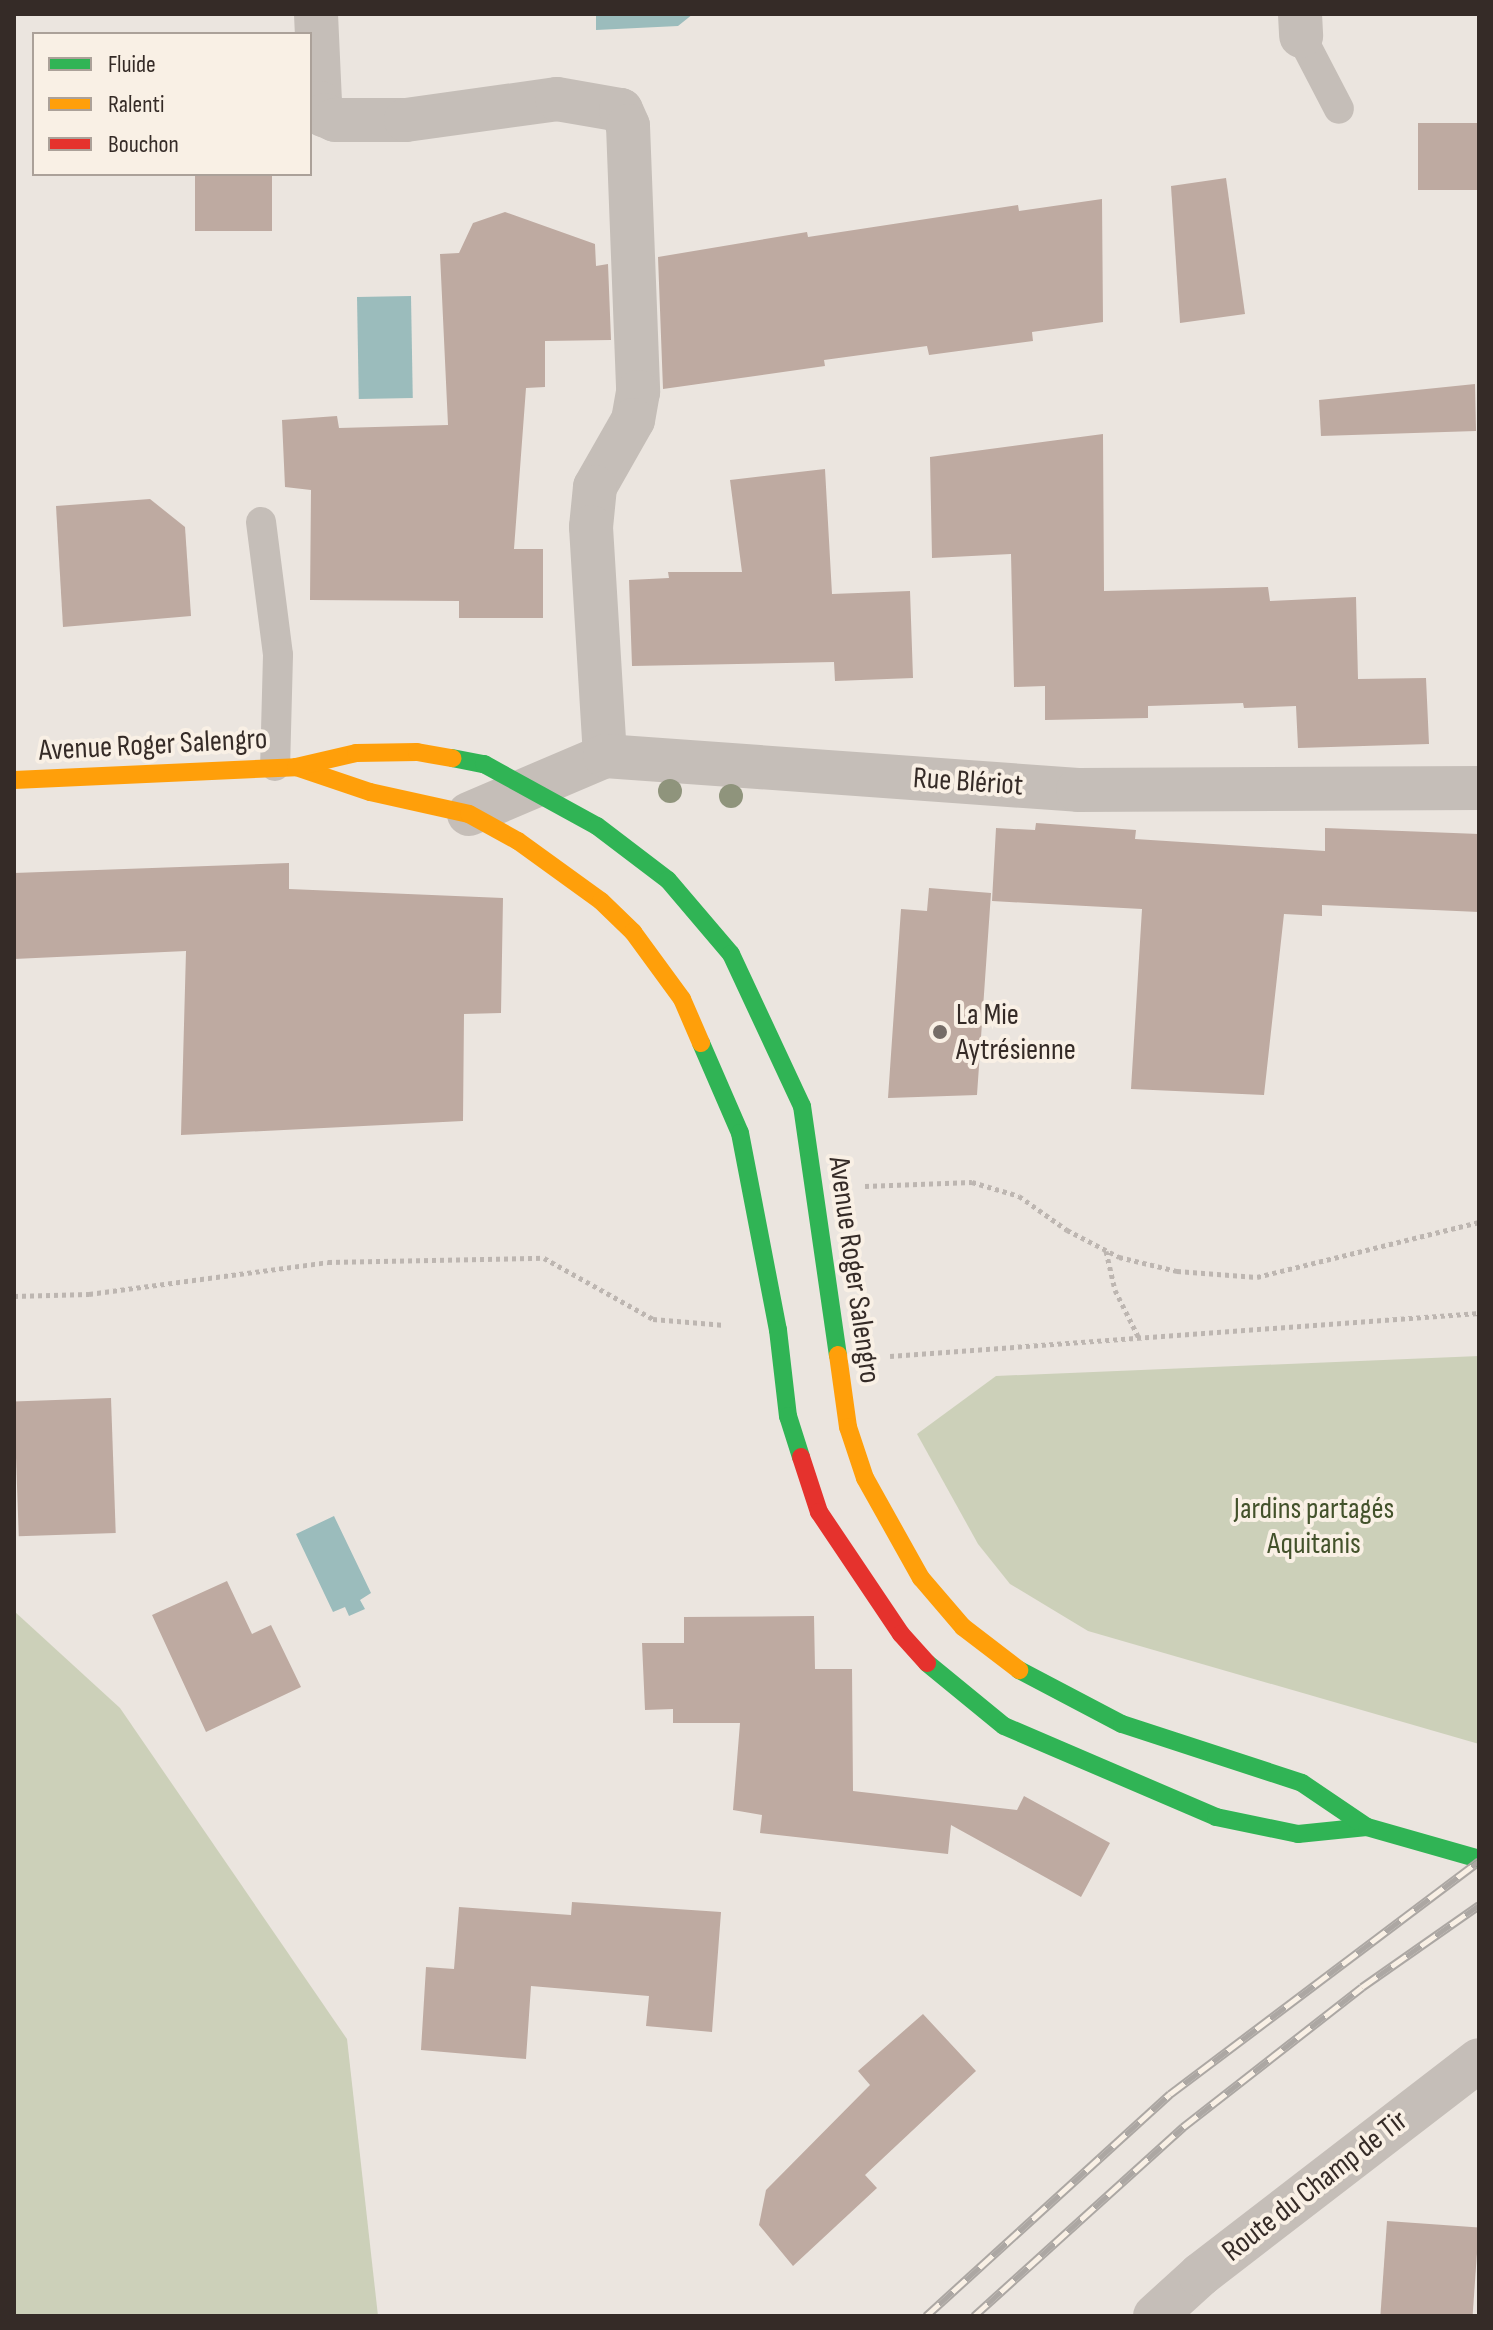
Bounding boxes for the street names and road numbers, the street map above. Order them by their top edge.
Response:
street label: Avenue Roger Salengro [38,721,268,769]
street label: Rue Blériot [912,760,1024,804]
street label: Avenue Roger Salengro [820,1154,888,1386]
street label: Route du Champ de Tir [1215,2103,1415,2269]

